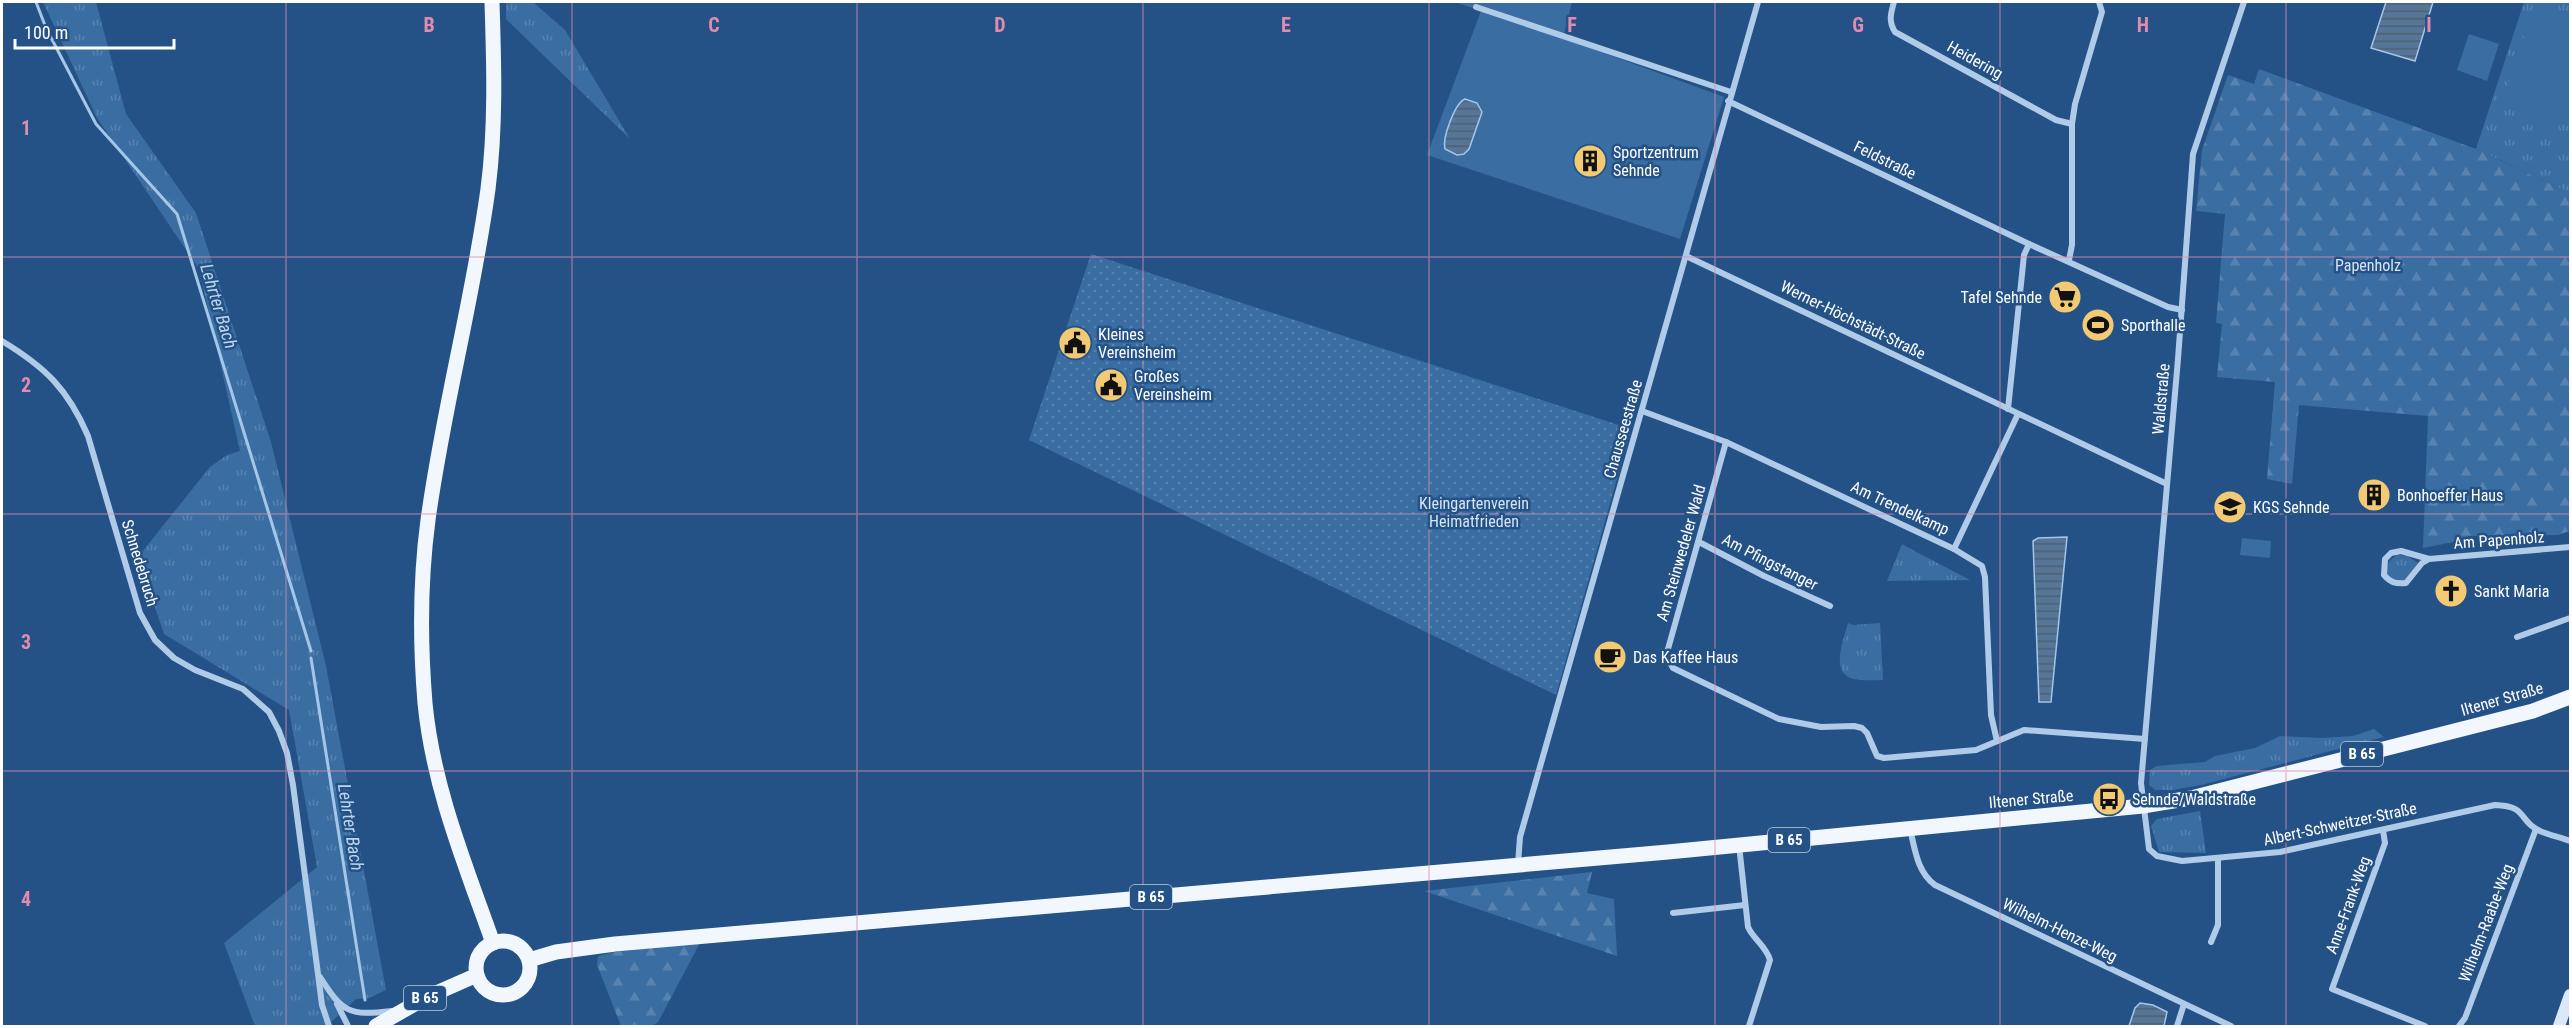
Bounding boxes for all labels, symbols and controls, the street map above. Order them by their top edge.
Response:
scale bar [15,12,174,50]
text: B [423,13,435,37]
text: C [708,13,720,37]
text: D [994,13,1006,37]
text: E [1281,13,1291,37]
text: F [1567,13,1577,37]
text: G [1852,13,1864,37]
text: H [2137,13,2149,37]
text: I [2426,13,2432,37]
text: 100 m [24,22,68,43]
street label: Heidering [1944,37,2006,83]
text: 1 [21,116,31,140]
street label: Feldstraße [1851,137,1919,183]
building icon: Sportzentrum Sehnde [1572,143,1608,179]
place label: Sportzentrum Sehnde [1613,143,1699,180]
park label: Papenholz [2335,256,2401,275]
water label: Lehrter Bach [196,261,242,351]
street label: Werner-Höchstädt-Straße [1777,277,1929,363]
supermarket icon: Tafel Sehnde [2047,279,2083,315]
place label: Tafel Sehnde [1960,288,2042,307]
sports icon: Sporthalle [2080,307,2116,343]
place label: Sporthalle [2121,316,2185,335]
public building icon: Kleines Vereinsheim [1057,325,1093,361]
place label: Kleines Vereinsheim [1098,325,1176,362]
street label: Waldstraße [2148,363,2174,435]
public building icon: Großes Vereinsheim [1093,367,1129,403]
place label: Großes Vereinsheim [1134,367,1212,404]
text: 2 [21,373,31,397]
street label: Chausseestraße [1600,377,1646,481]
street label: Am Trendelkamp [1848,477,1952,539]
building icon: Bonhoeffer Haus [2356,477,2392,513]
street label: Am Steinwedeler Wald [1652,483,1710,623]
place label: Bonhoeffer Haus [2397,486,2503,505]
school or university icon: KGS Sehnde [2212,489,2248,525]
park label: Kleingartenverein Heimatfrieden [1419,494,1529,531]
place label: KGS Sehnde [2253,498,2330,517]
street label: Schnedebruch [118,517,162,609]
street label: Am Papenholz [2453,527,2545,553]
street label: Am Pfingstanger [1719,530,1821,594]
church icon: Sankt Maria [2433,573,2469,609]
place label: Sankt Maria [2474,582,2549,601]
text: 3 [21,630,31,654]
cafe icon: Das Kaffee Haus [1592,639,1628,675]
place label: Das Kaffee Haus [1633,648,1738,667]
street label: Iltener Straße [2459,678,2545,720]
road number: B 65 [2341,742,2383,766]
bus stop icon: Sehnde/Waldstraße [2091,781,2127,817]
water label: Lehrter Bach [334,782,368,872]
street label: Iltener Straße [1988,786,2074,812]
place label: Sehnde/Waldstraße [2132,790,2256,809]
street label: Albert-Schweitzer-Straße [2262,798,2418,850]
road number: B 65 [1768,828,1810,852]
street label: Anne-Frank-Weg [2322,854,2374,956]
street label: Wilhelm-Raabe-Weg [2455,861,2517,985]
road number: B 65 [1130,885,1172,909]
text: 4 [21,887,31,911]
street label: Wilhelm-Henze-Weg [2000,894,2120,966]
road number: B 65 [404,986,446,1010]

